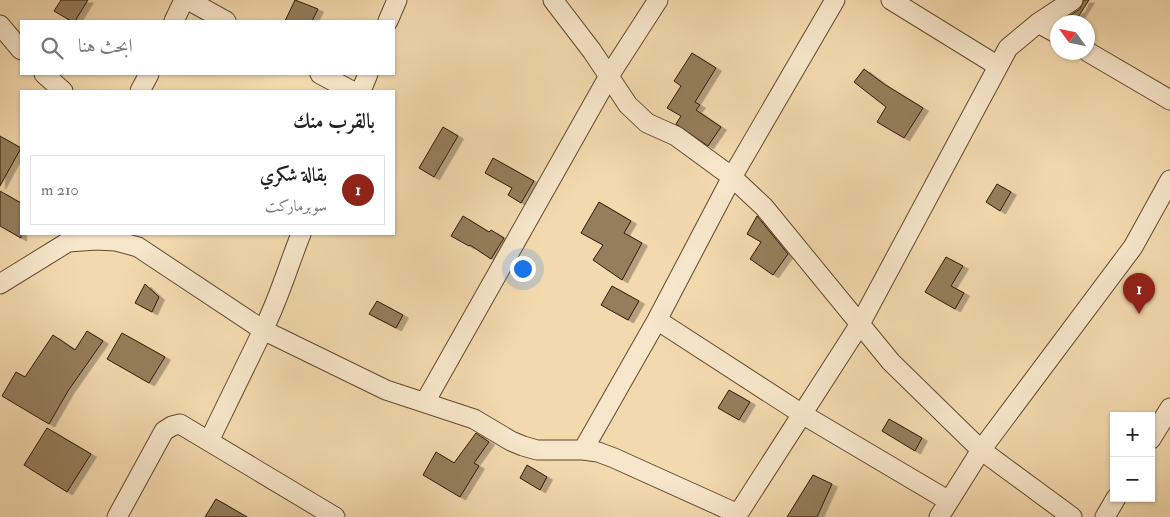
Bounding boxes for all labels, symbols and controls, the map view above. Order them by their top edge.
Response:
north arrow [1050,15,1095,60]
search box [20,20,395,75]
icon: search [38,34,66,62]
text: ابحث هنا [78,34,133,58]
text: بالقرب منك [293,108,375,135]
text: بقالة شكري [260,163,327,187]
text: 210 m [41,180,79,200]
text: 1 [355,180,361,200]
text: سوبرماركت [265,196,327,216]
your location [510,256,536,282]
pin: 1 [1123,273,1155,314]
map controls [1110,412,1155,502]
button: + [1110,412,1155,457]
button: − [1110,457,1155,502]

